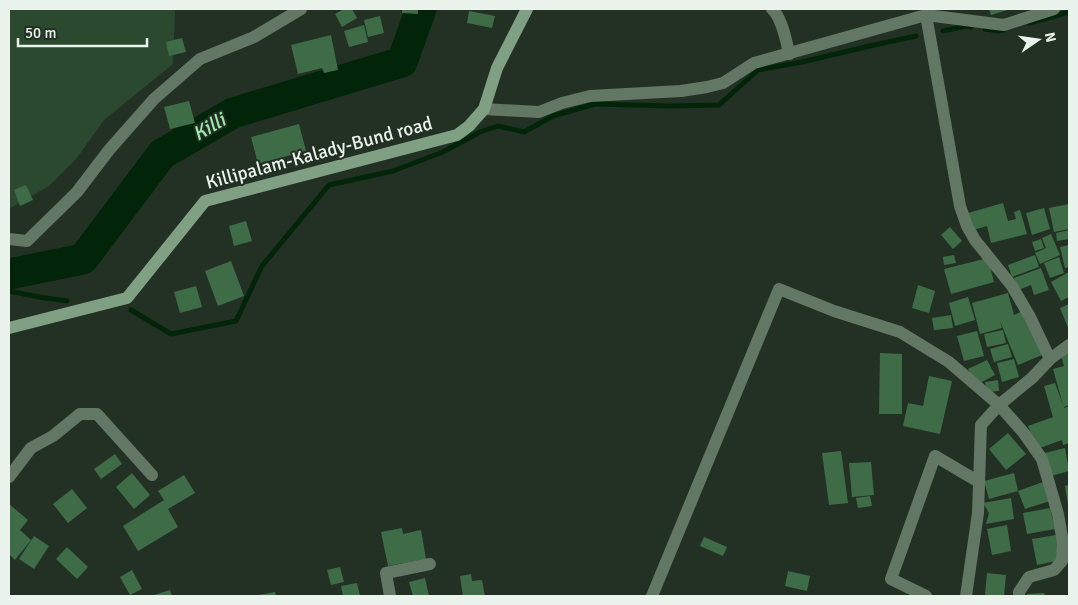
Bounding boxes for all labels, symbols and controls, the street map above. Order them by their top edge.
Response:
scale bar [18,15,146,47]
north arrow [1013,15,1063,65]
text: 50 m [25,24,56,42]
text: N [1041,31,1060,44]
water label: Killi [188,107,231,146]
street label: Killipalam-Kalady-Bund road [203,111,435,195]

